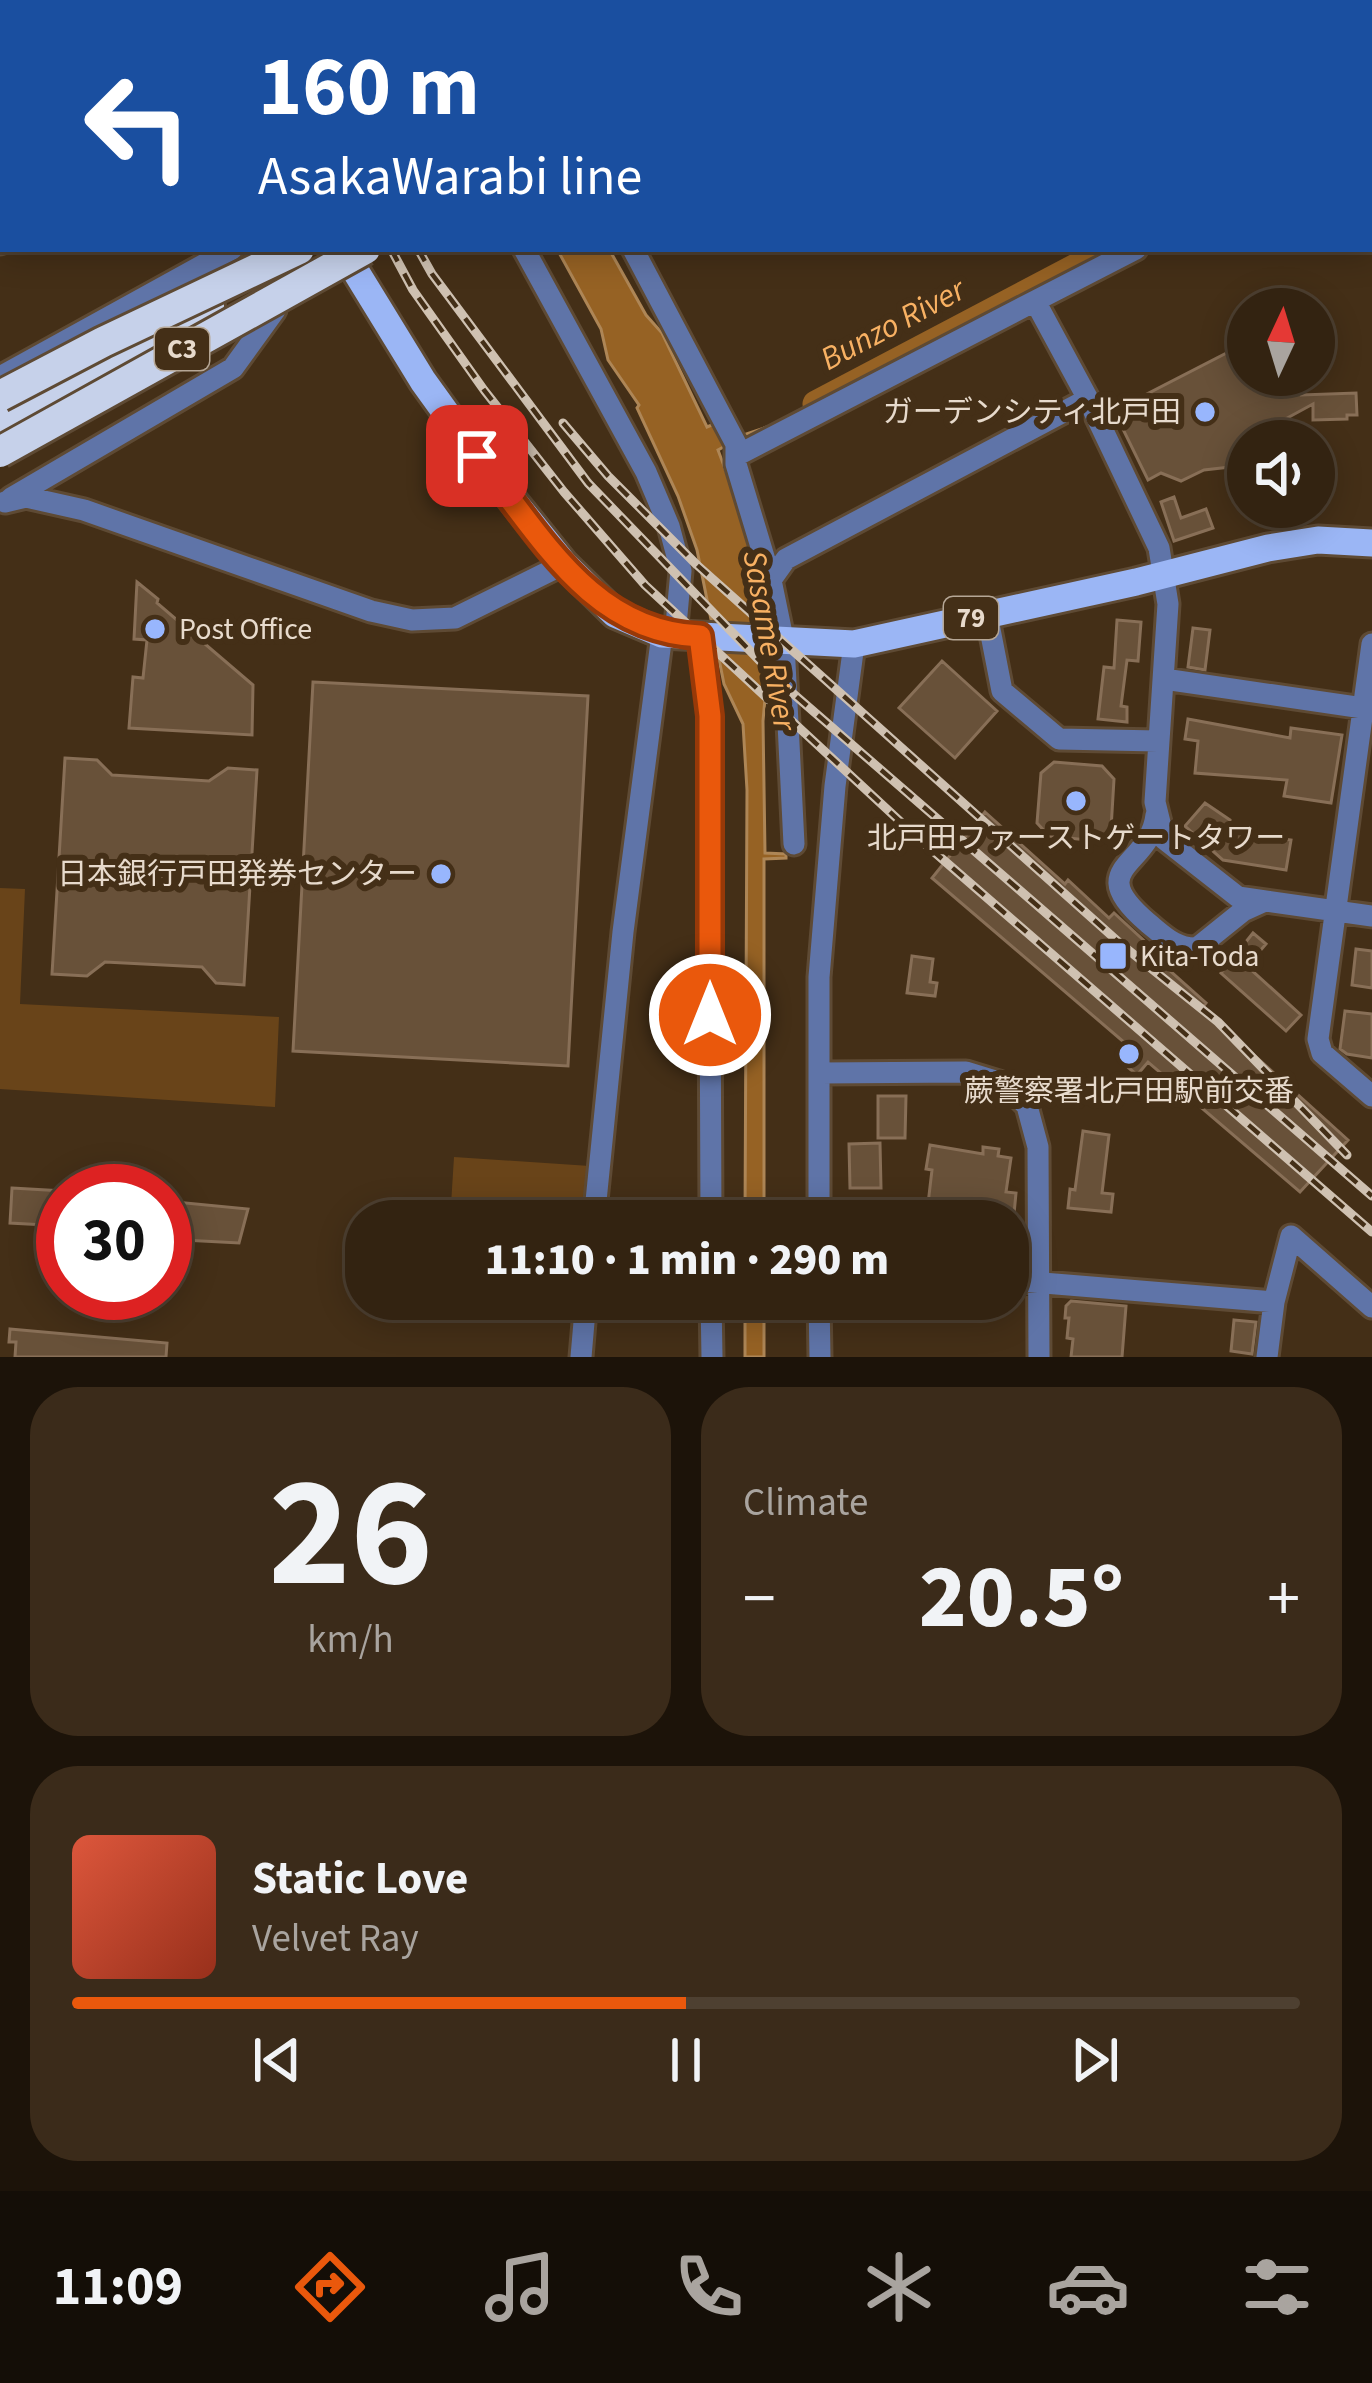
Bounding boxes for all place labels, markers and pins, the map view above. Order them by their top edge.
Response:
place label: ガーデンシティ北戸田 [883,391,1181,434]
marker: ガーデンシティ北戸田 [1192,399,1218,425]
pin [426,405,528,507]
place label: Post Office [179,608,312,651]
marker: Post Office [142,616,168,642]
marker: 北戸田ファーストゲートタワー [1063,788,1089,814]
place label: 北戸田ファーストゲートタワー [867,817,1285,860]
place label: 日本銀行戸田発券センター [57,853,417,896]
marker: 日本銀行戸田発券センター [428,861,454,887]
place label: Kita-Toda [1140,935,1259,978]
marker: Kita-Toda [1097,940,1129,972]
marker: 蕨警察署北戸田駅前交番 [1116,1041,1142,1067]
place label: 蕨警察署北戸田駅前交番 [964,1070,1294,1113]

